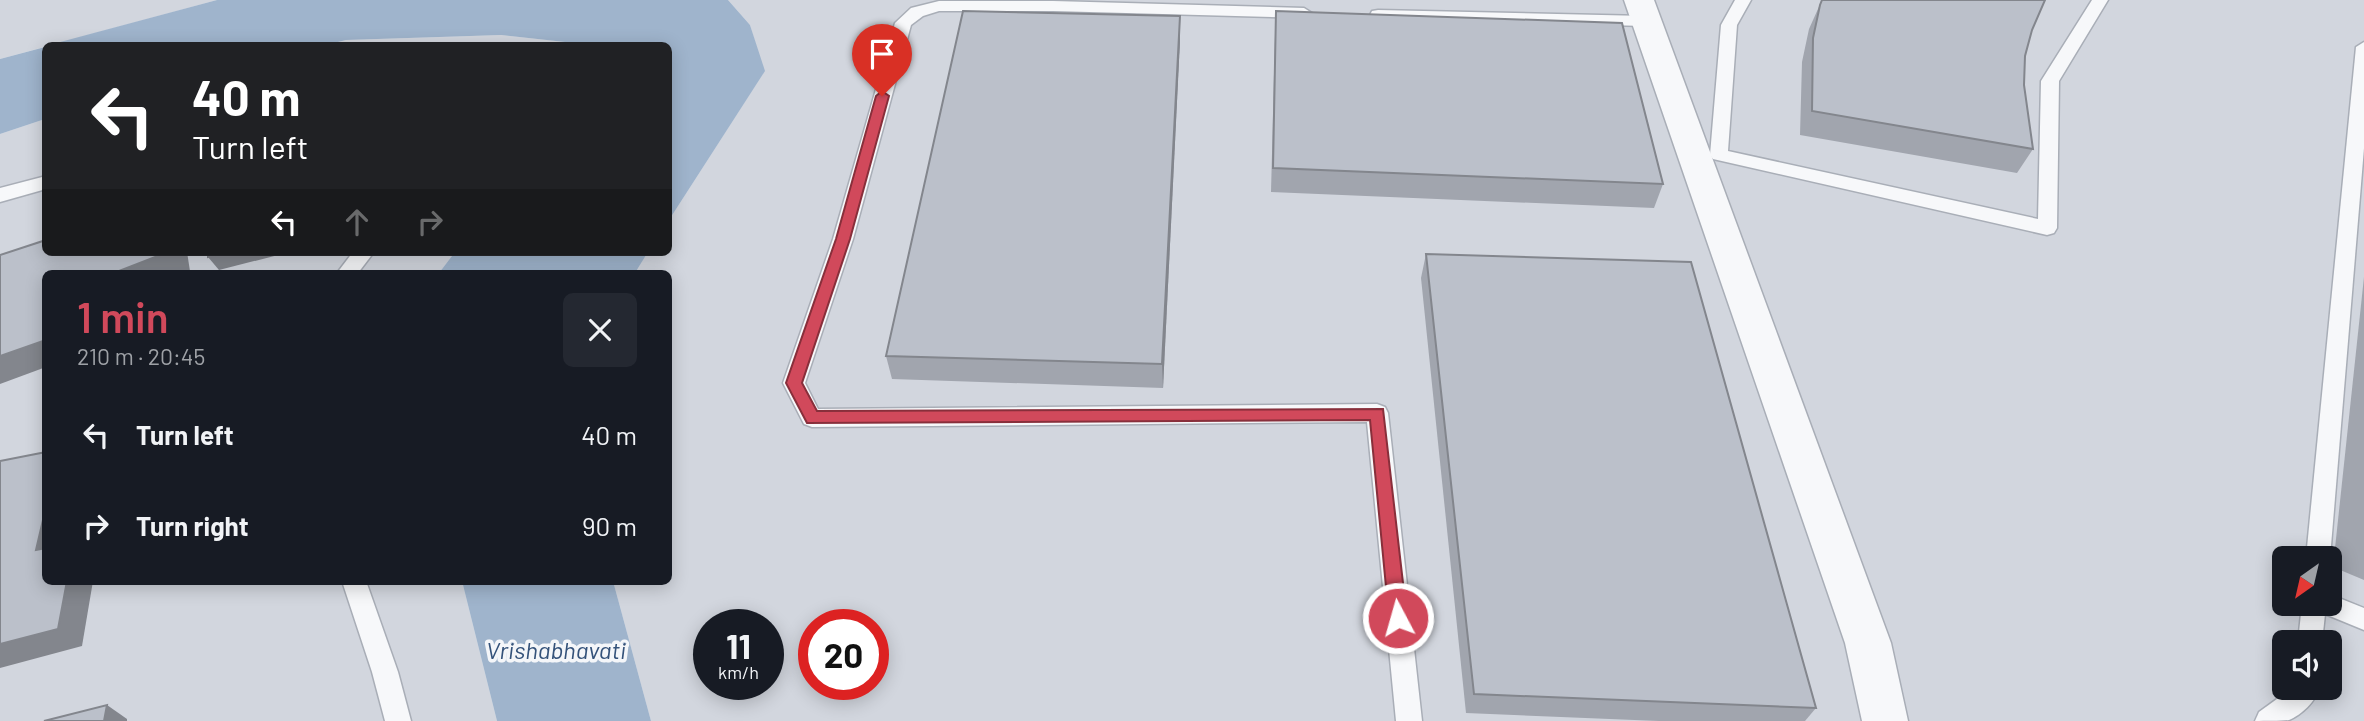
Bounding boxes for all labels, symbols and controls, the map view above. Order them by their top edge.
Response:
pin [852,24,912,96]
icon: arrive [863,35,901,73]
text: 40 m [192,67,300,126]
icon: left [77,70,168,161]
text: Turn left [192,127,309,165]
icon: left [265,203,303,241]
icon: ahead [338,203,376,241]
icon: right [411,203,449,241]
text: 1 min [77,291,169,341]
button: close [563,293,637,367]
text: 210 m · 20:45 [77,342,205,370]
icon: left [77,416,115,454]
text: Turn left [136,419,234,450]
text: 40 m [581,419,637,450]
icon: right [77,507,115,545]
text: Turn right [136,510,249,541]
text: 90 m [582,510,637,541]
north arrow [2272,546,2342,616]
map controls [2272,546,2342,700]
position arrow [1361,581,1435,655]
speed limit sign: 20 [798,609,889,700]
text: 11 [726,624,751,666]
button: sound [2272,630,2342,700]
water label: Vrishabhavati [486,635,626,664]
text: km/h [718,661,759,683]

